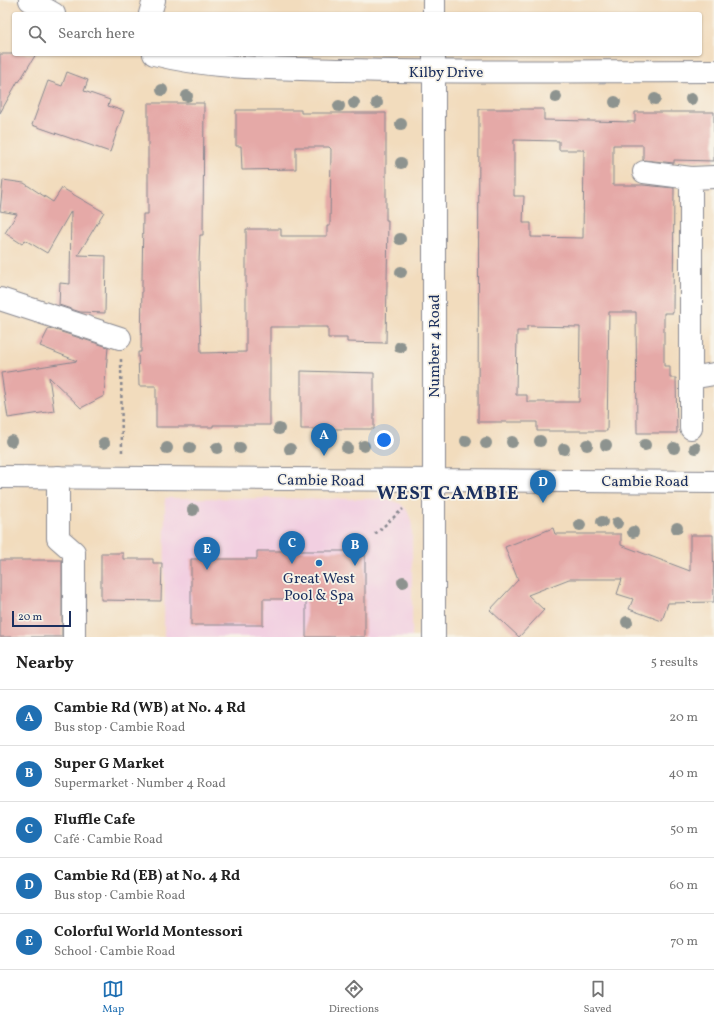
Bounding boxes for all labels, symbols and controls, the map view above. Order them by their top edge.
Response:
search box [12,12,702,56]
icon: search [26,23,48,45]
text: Search here [58,24,135,45]
street label: Kilby Drive [409,63,483,84]
street label: Number 4 Road [425,294,446,398]
pin: A [311,423,337,456]
your location [374,430,394,450]
street label: Cambie Road [277,470,365,493]
pin: D [530,470,556,503]
street label: Cambie Road [601,472,689,493]
district label: WEST CAMBIE [376,481,520,507]
pin: C [279,531,305,564]
pin: B [342,533,368,566]
pin: E [194,537,220,570]
marker: Great West Pool & Spa [314,558,324,568]
place label: Great West Pool & Spa [283,569,355,607]
scale bar [12,609,71,628]
text: 20 m [18,610,42,625]
text: Nearby [16,652,74,675]
text: 5 results [651,654,698,672]
text: Cambie Rd (WB) at No. 4 Rd [54,698,246,719]
text: A [24,709,34,727]
text: 20 m [669,709,698,727]
text: Bus stop · Cambie Road [54,719,185,737]
text: Super G Market [54,754,164,775]
text: B [25,765,33,783]
text: 40 m [669,765,698,783]
text: Supermarket · Number 4 Road [54,775,226,793]
text: Fluffle Cafe [54,810,135,831]
text: C [25,821,33,839]
text: 50 m [670,821,698,839]
text: Café · Cambie Road [54,831,163,849]
text: Cambie Rd (EB) at No. 4 Rd [54,866,240,887]
text: D [24,877,34,895]
text: 60 m [670,877,698,895]
text: Bus stop · Cambie Road [54,887,185,905]
text: Colorful World Montessori [54,922,243,943]
text: E [25,933,33,951]
text: 70 m [670,933,698,951]
text: School · Cambie Road [54,943,175,961]
tab: Map [102,978,124,1017]
tab: Directions [329,978,379,1017]
tab: Saved [583,978,612,1017]

